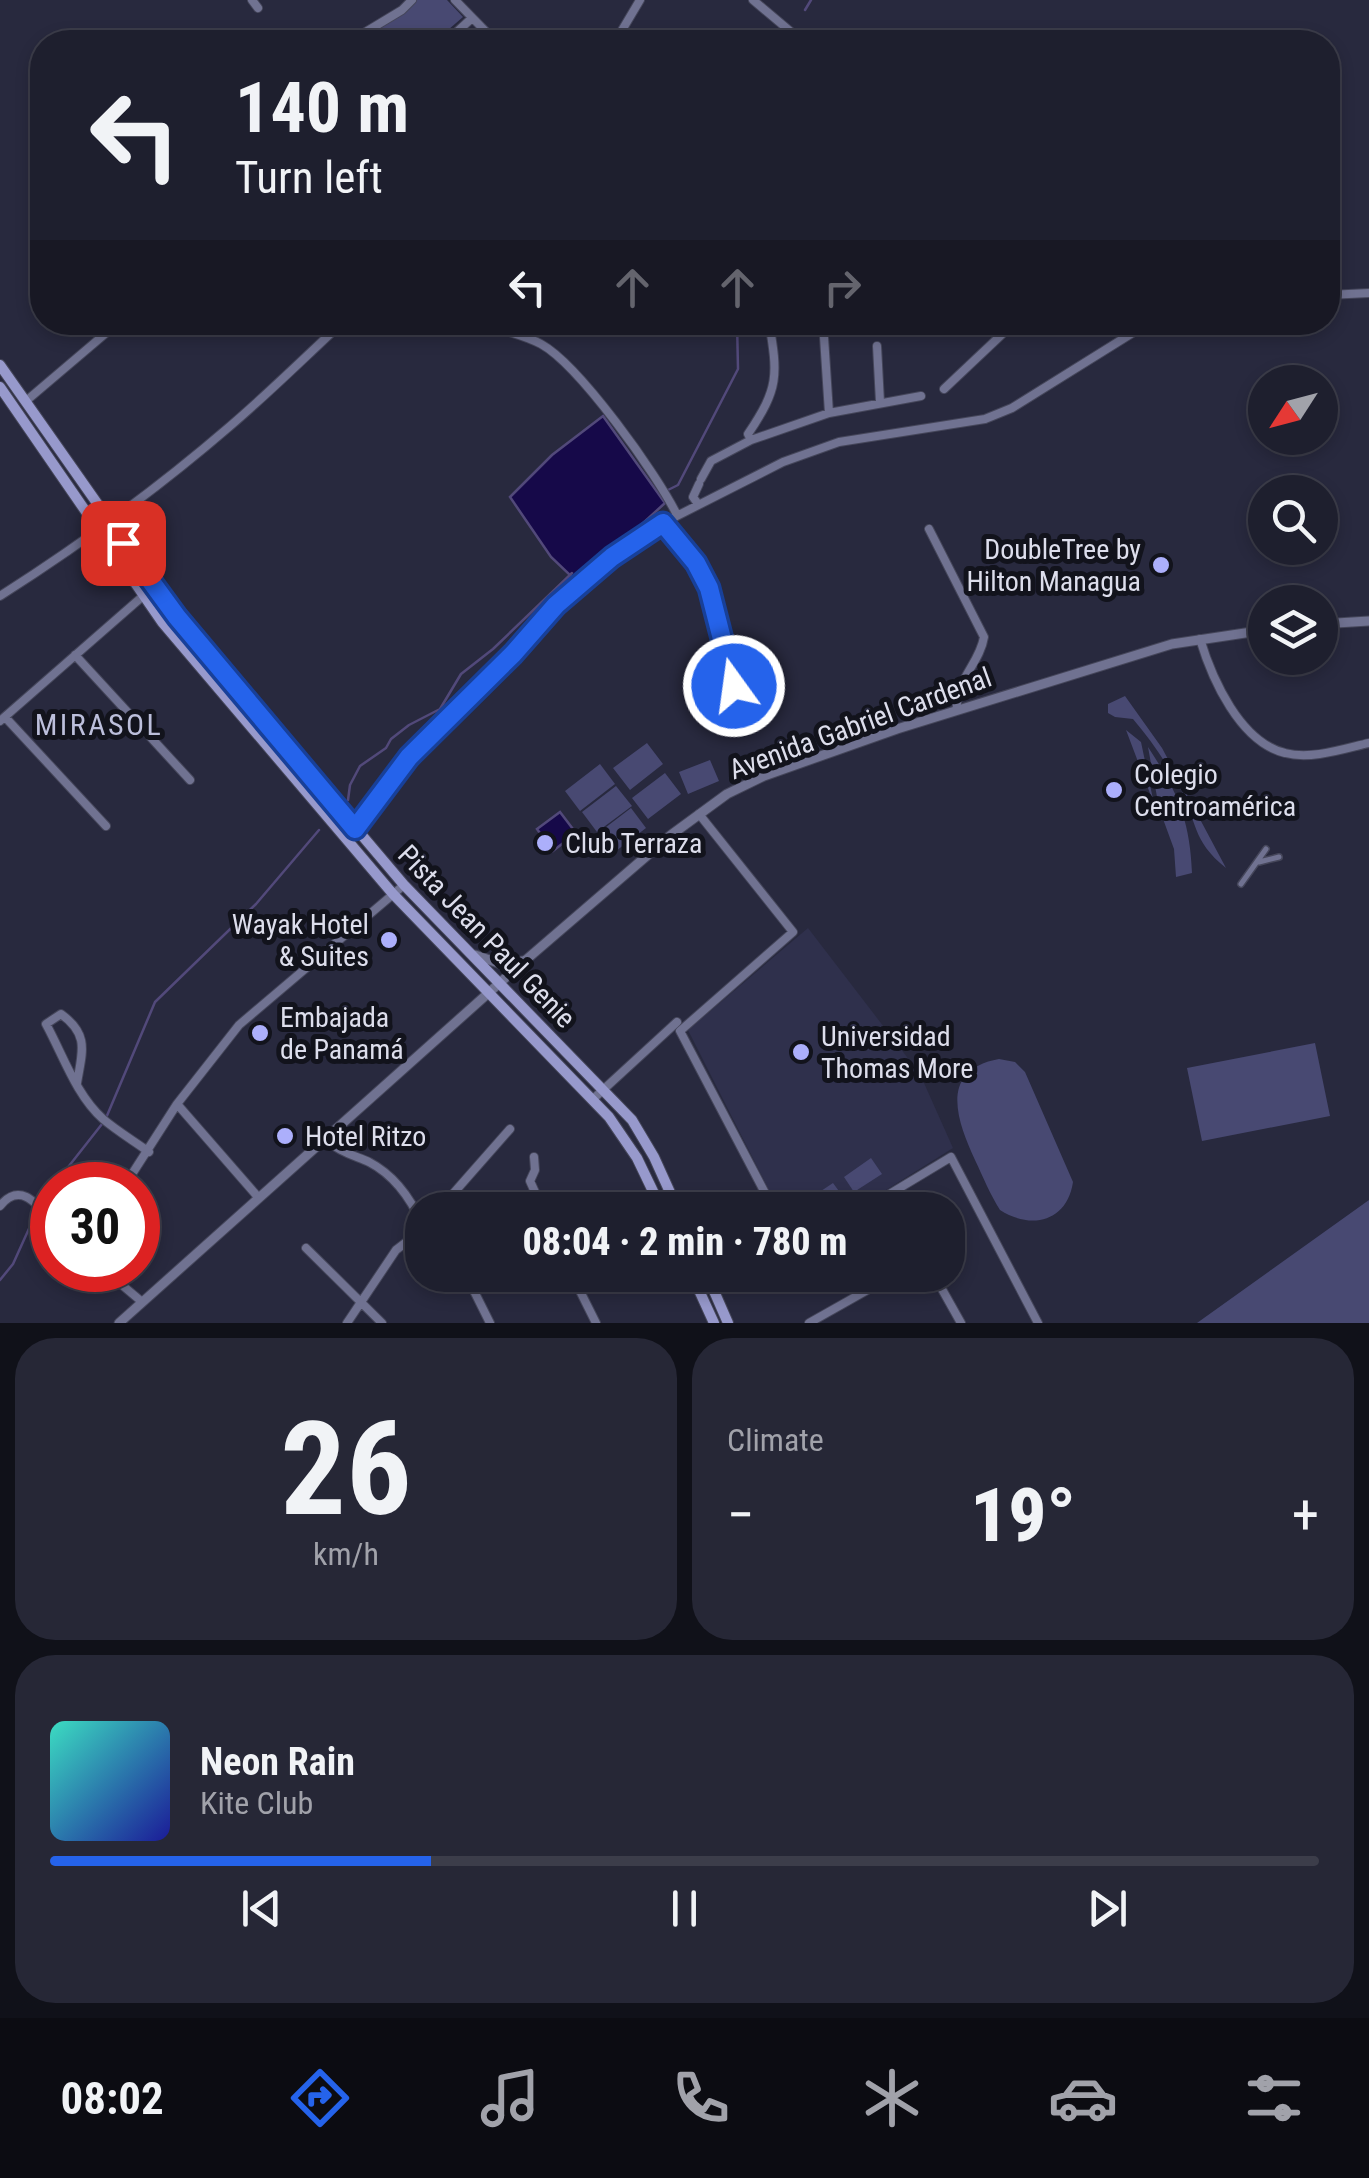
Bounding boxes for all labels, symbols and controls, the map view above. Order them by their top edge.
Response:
text: 140 m [235,67,409,149]
icon: left [70,70,200,200]
text: Turn left [235,151,383,204]
icon: left [500,260,555,315]
icon: ahead [605,260,660,315]
icon: ahead [710,260,765,315]
icon: right [815,260,870,315]
north arrow [1248,365,1338,455]
map controls [1248,365,1338,675]
button: search [1248,475,1338,565]
pin [81,501,166,586]
icon: arrive [96,516,151,571]
place label: DoubleTree by Hilton Managua [966,533,1141,598]
marker: DoubleTree by Hilton Managua [1150,554,1172,576]
button: layers [1248,585,1338,675]
position arrow [682,634,786,738]
street label: Avenida Gabriel Cardenal [724,661,996,786]
district label: MIRASOL [35,707,163,742]
place label: Colegio Centroamérica [1134,758,1296,823]
marker: Colegio Centroamérica [1103,779,1125,801]
place label: Club Terraza [565,827,703,860]
marker: Club Terraza [534,832,556,854]
street label: Pista Jean Paul Genie [391,838,582,1034]
place label: Wayak Hotel & Suites [232,908,369,973]
marker: Wayak Hotel & Suites [378,929,400,951]
place label: Embajada de Panamá [280,1001,404,1066]
place label: Universidad Thomas More [821,1020,973,1085]
marker: Embajada de Panamá [249,1022,271,1044]
marker: Universidad Thomas More [790,1041,812,1063]
place label: Hotel Ritzo [305,1120,426,1153]
marker: Hotel Ritzo [274,1125,296,1147]
speed limit sign: 30 [30,1162,160,1292]
text: 08:04 · 2 min · 780 m [523,1220,847,1264]
text: 26 [280,1393,412,1546]
text: Climate [727,1421,824,1459]
text: 19° [970,1471,1076,1559]
text: − [727,1483,755,1547]
text: + [1292,1483,1319,1547]
text: km/h [313,1535,379,1573]
text: Neon Rain [200,1740,355,1784]
text: Kite Club [200,1784,313,1822]
icon: previous [234,1881,289,1936]
icon: pause [657,1881,712,1936]
icon: next [1080,1881,1135,1936]
icon: directions [285,2063,355,2133]
icon: music [475,2063,545,2133]
icon: phone [666,2063,736,2133]
icon: climate [857,2063,927,2133]
icon: car [1048,2063,1118,2133]
icon: filters [1239,2063,1309,2133]
text: 08:02 [60,2072,164,2125]

